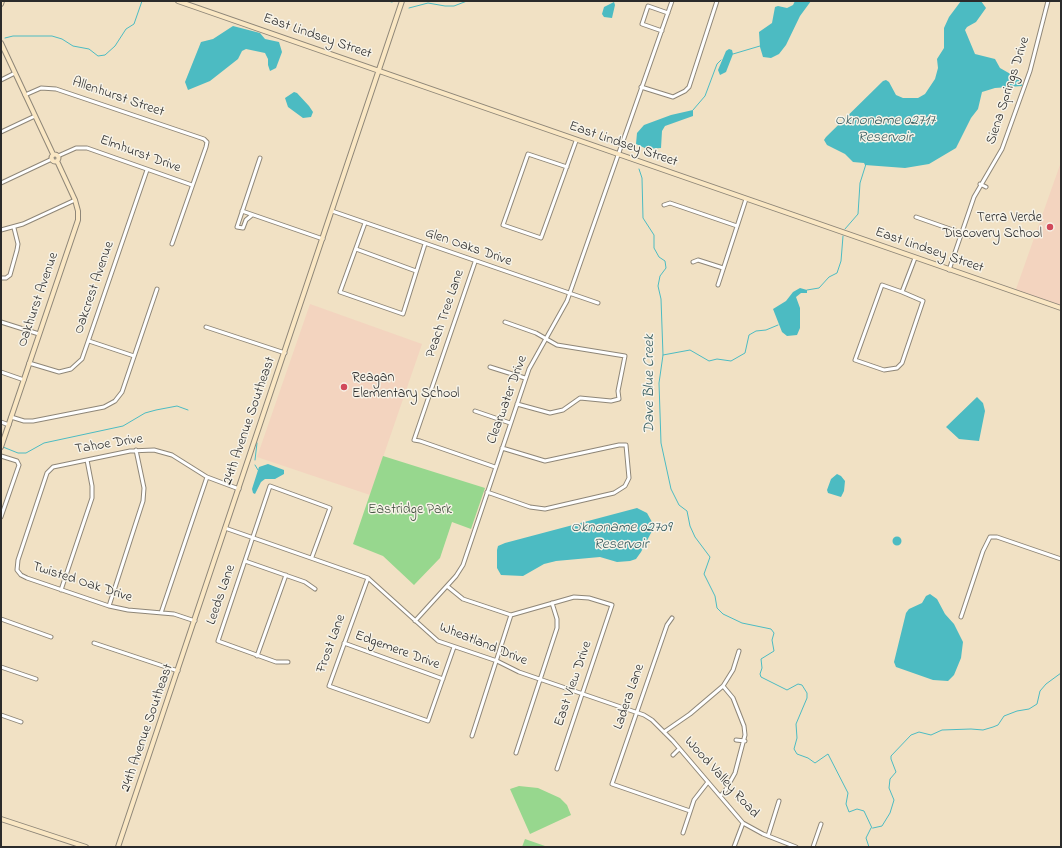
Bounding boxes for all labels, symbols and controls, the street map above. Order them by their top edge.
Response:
street label: East Lindsey Street [260,11,374,63]
street label: Siena Springs Drive [984,35,1034,147]
street label: Allenhurst Street [70,74,166,122]
water label: Oknoname 02717 Reservoir [835,113,935,148]
street label: East Lindsey Street [566,119,680,171]
street label: Elmhurst Drive [97,133,183,177]
place label: Terra Verde Discovery School [943,211,1042,244]
marker: Terra Verde Discovery School [1045,222,1055,232]
street label: Glen Oaks Drive [422,225,514,271]
street label: East Lindsey Street [872,225,986,277]
street label: Oakcrest Avenue [71,239,119,337]
street label: Oakhurst Avenue [15,250,63,350]
street label: Peach Tree Lane [423,268,469,360]
water label: Dave Blue Creek [642,334,660,434]
street label: Clearwater Drive [484,353,532,447]
street label: 24th Avenue Southeast [220,355,280,487]
place label: Reagan Elementary School [352,371,459,404]
marker: Reagan Elementary School [339,382,349,392]
street label: Tahoe Drive [74,431,144,459]
park label: Eastridge Park [368,503,452,519]
water label: Oknoname 02709 Reservoir [571,520,671,555]
street label: Twisted Oak Drive [30,559,134,607]
street label: Leeds Lane [204,563,240,627]
street label: Frost Lane [314,613,350,675]
street label: Wheatland Drive [437,620,529,670]
street label: Edgemere Drive [352,628,442,674]
street label: East View Drive [552,639,596,729]
street label: 24th Avenue Southeast [118,662,178,794]
street label: Ladera Lane [611,662,649,732]
street label: Wood Valley Road [680,734,762,822]

